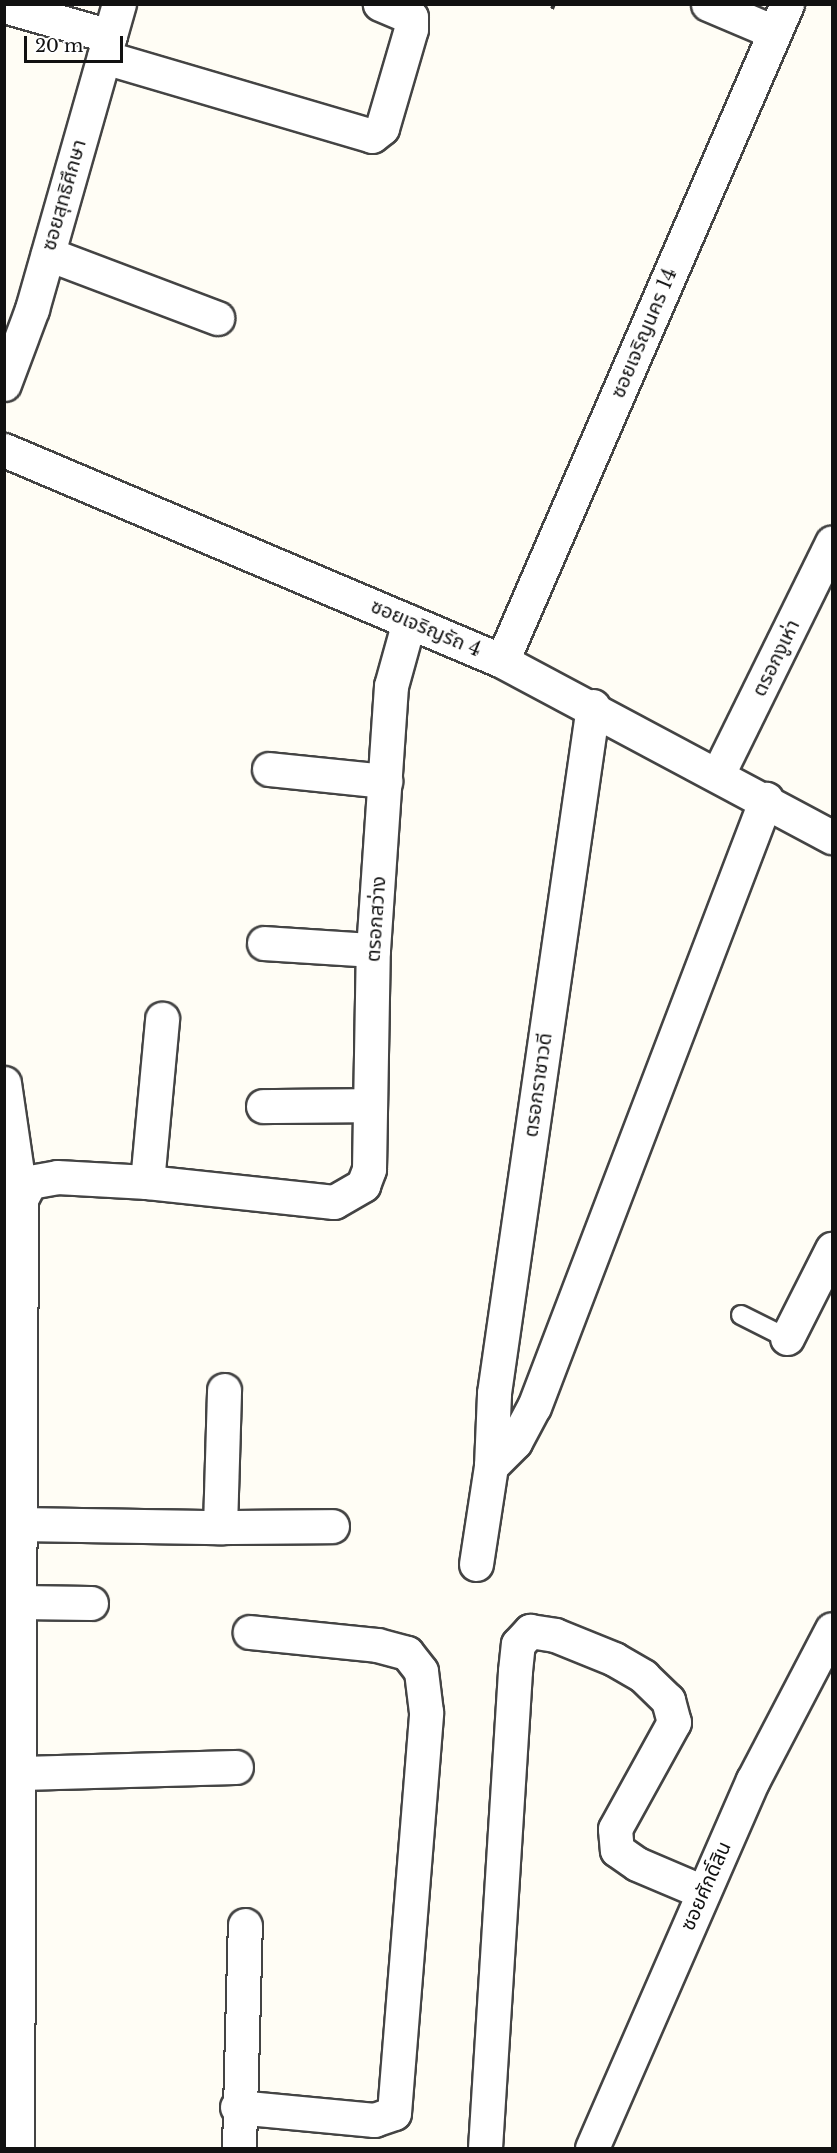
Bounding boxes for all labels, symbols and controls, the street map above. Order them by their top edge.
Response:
scale bar [27,24,126,62]
text: 20 m [35,35,83,57]
street label: ซอยสุทธิศึกษา [37,137,91,253]
street label: ซอยเจริญนคร 14 [606,264,682,402]
street label: ซอยเจริญรัถ 4 [367,594,485,662]
street label: ตรอกงูเห่า [747,616,805,700]
street label: ตรอกสว่าง [361,875,391,963]
street label: ตรอกราชาวดี [519,1031,557,1139]
street label: ซอยศักดิ์สิน [676,1838,736,1934]

